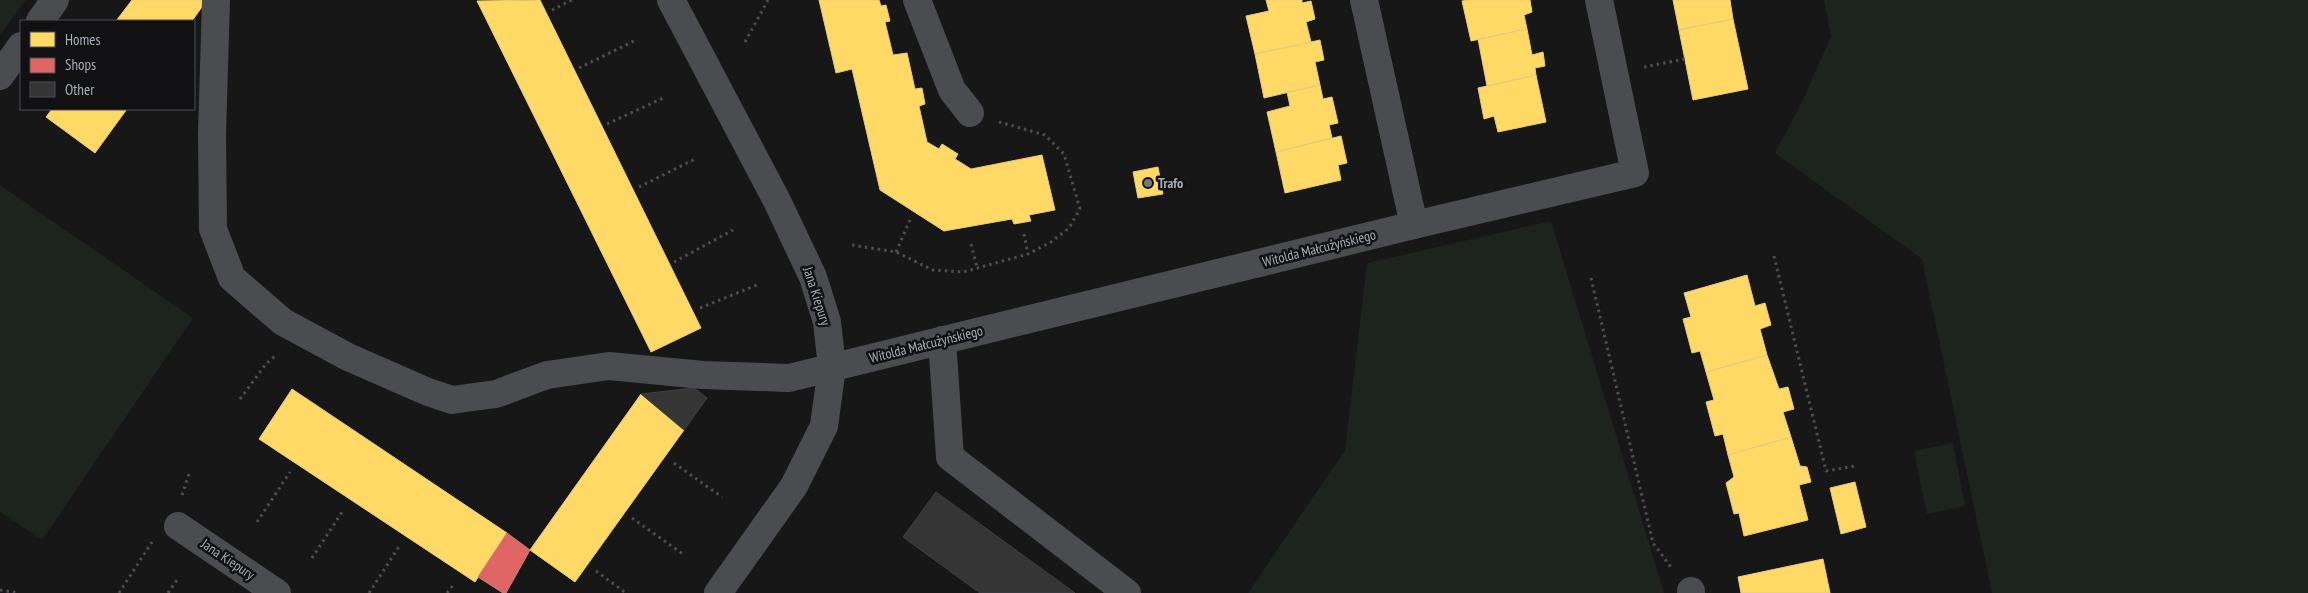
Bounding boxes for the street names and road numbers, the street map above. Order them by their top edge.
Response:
street label: Witolda Małcużyńskiego [1260,225,1378,271]
street label: Jana Kiepury [799,263,835,328]
street label: Witolda Małcużyńskiego [867,321,985,367]
street label: Jana Kiepury [197,534,259,584]

